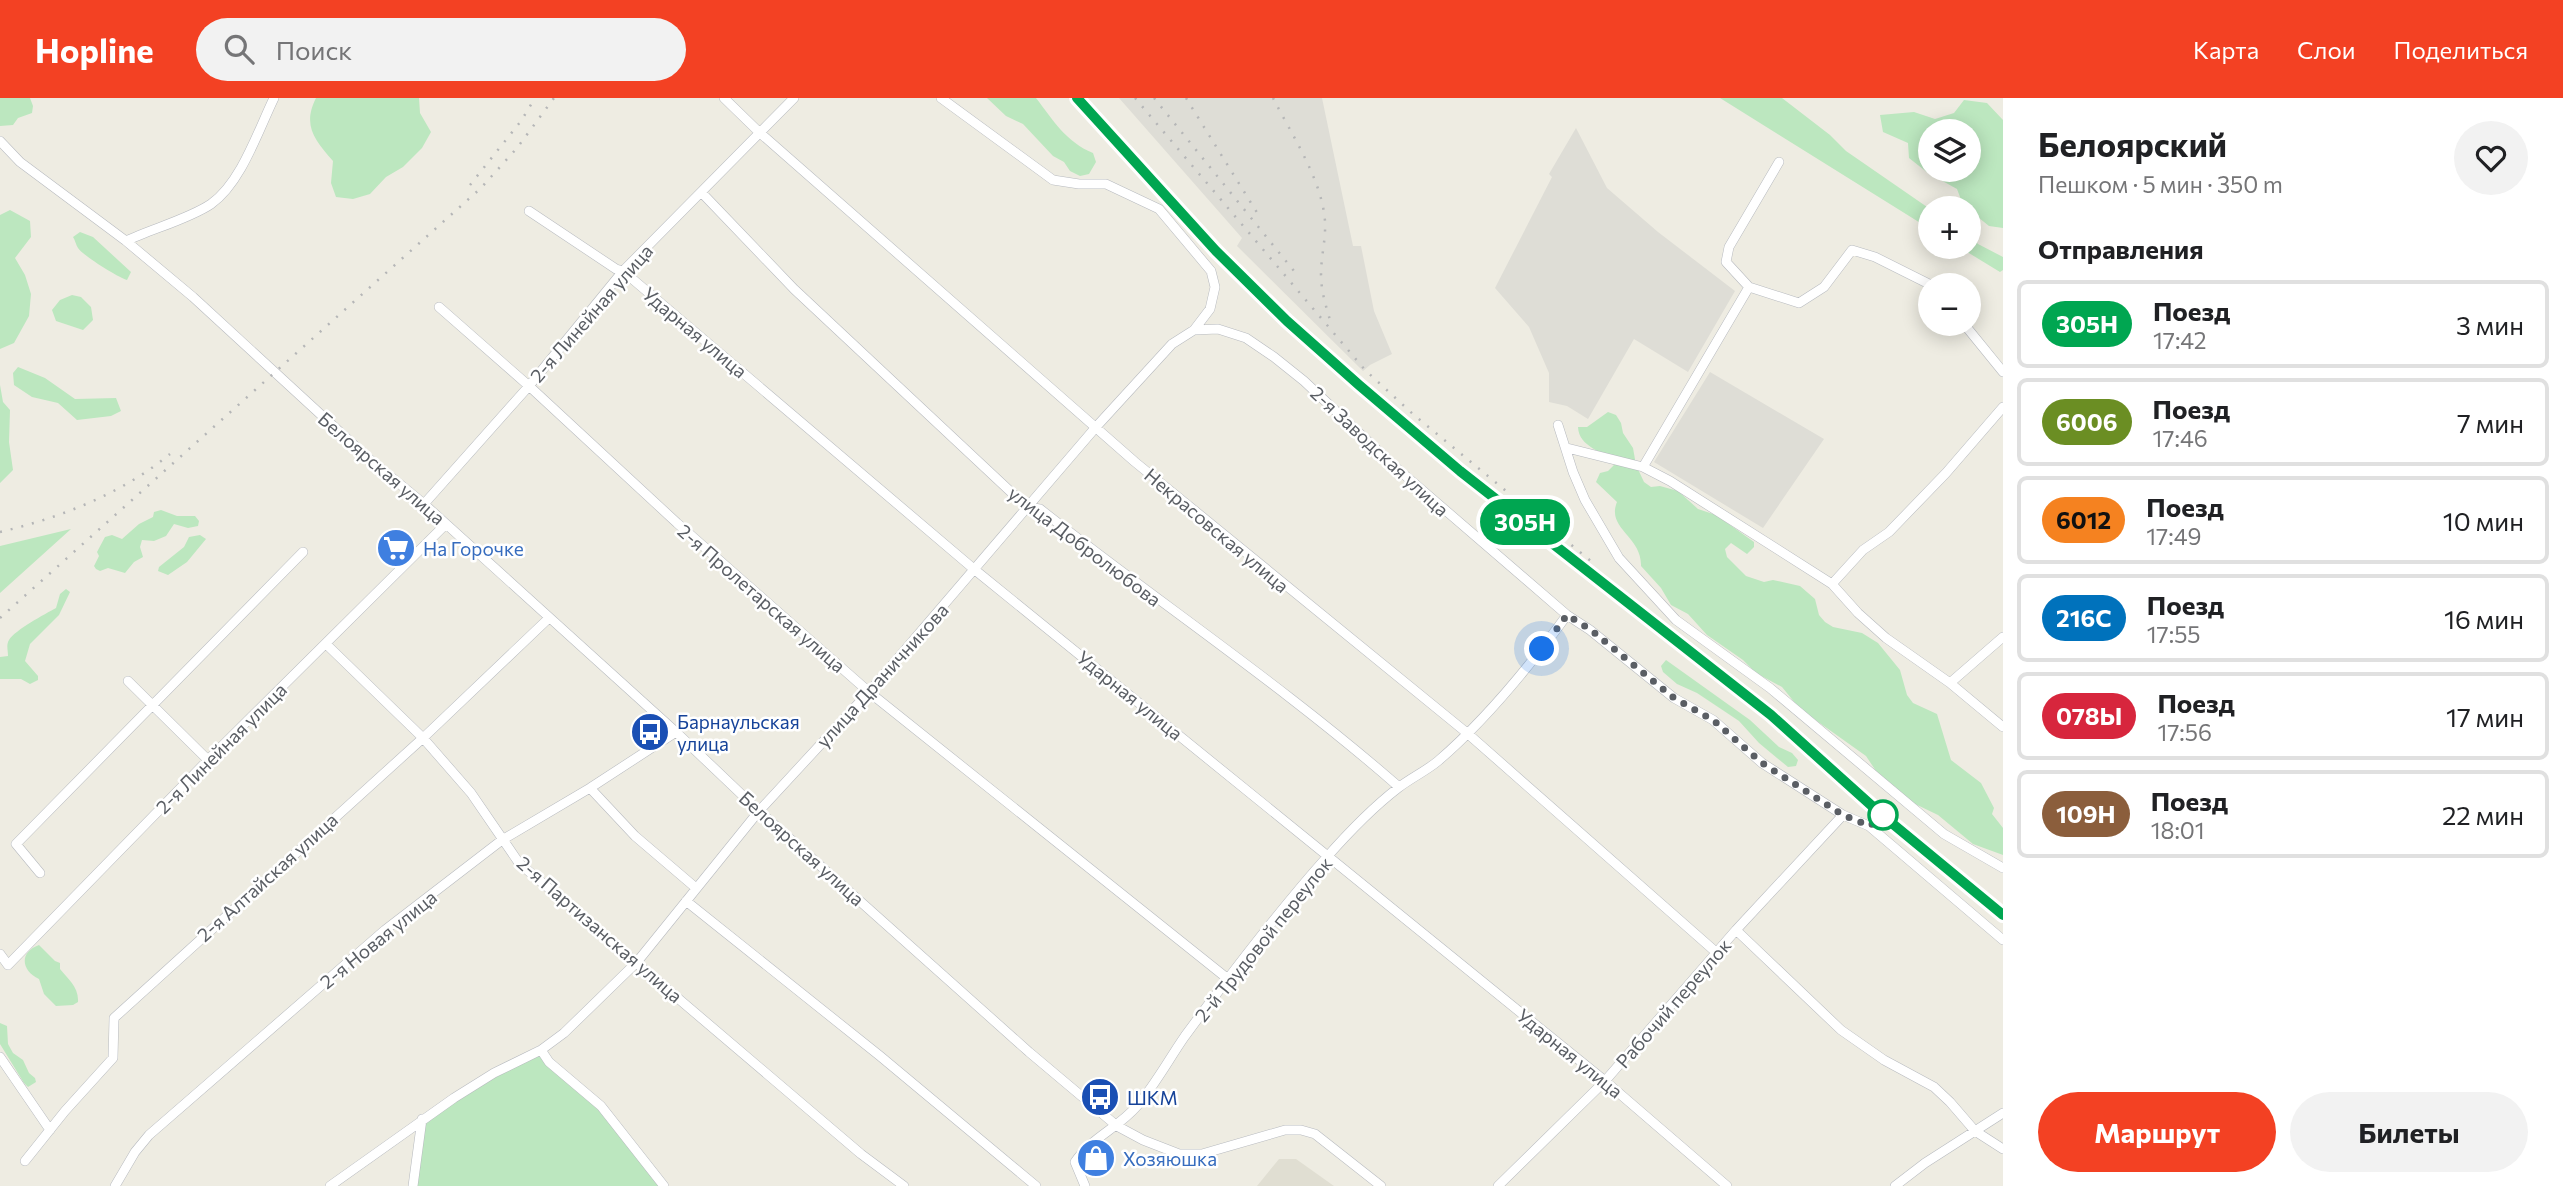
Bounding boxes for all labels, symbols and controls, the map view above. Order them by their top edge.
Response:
search box [196,18,686,81]
text: Hopline [35,29,154,70]
icon: search [220,30,258,68]
text: Поиск [276,34,352,65]
text: Карта [2193,35,2259,64]
text: Слои [2297,35,2355,64]
text: Поделиться [2393,35,2528,64]
map controls [1918,119,1981,336]
button: layers [1918,119,1981,182]
button: heart [2454,121,2528,195]
text: Белоярский [2038,123,2227,164]
text: Пешком · 5 мин · 350 m [2038,170,2283,198]
button: + [1918,196,1981,259]
text: Отправления [2038,233,2204,264]
street label: 2-я Линейная улица [525,239,657,387]
button: − [1918,273,1981,336]
street label: Ударная улица [638,282,752,382]
text: Поезд [2153,295,2230,326]
text: 305Н [2056,309,2118,338]
text: 3 мин [2456,309,2524,340]
text: 17:42 [2153,326,2207,354]
street label: 2-я Заводская улица [1306,381,1454,521]
text: Поезд [2153,393,2230,424]
street label: Белоярская улица [314,407,450,529]
text: 6006 [2056,407,2118,436]
text: 7 мин [2457,407,2524,438]
text: 17:46 [2153,424,2208,452]
street label: Некрасовская улица [1140,463,1294,597]
street label: улица Добролюбова [1004,481,1166,611]
text: Поезд [2146,491,2224,522]
line badge: 305Н [1476,499,1574,545]
text: 6012 [2056,505,2111,534]
text: 10 мин [2443,505,2524,536]
text: 305Н [1494,507,1556,536]
street label: 2-я Пролетарская улица [673,519,851,677]
text: 17:49 [2146,522,2201,550]
supermarket icon: На Горочке [375,527,417,569]
place label: На Горочке [423,537,524,560]
text: Поезд [2147,589,2224,620]
street label: улица Драничникова [811,598,953,752]
text: 216С [2056,603,2112,632]
text: 16 мин [2444,603,2524,634]
text: 17:55 [2147,620,2201,648]
your location [1524,631,1559,666]
street label: Ударная улица [1073,645,1187,745]
street label: 2-я Линейная улица [151,678,291,818]
text: Поезд [2157,687,2235,718]
text: 078Ы [2056,701,2122,730]
text: 17 мин [2446,701,2524,732]
place label: Барнаульская улица [677,710,800,755]
bus stop icon: Барнаульская улица [629,711,671,753]
text: 17:56 [2157,718,2212,746]
text: Поезд [2151,785,2228,816]
street label: Белоярская улица [735,786,869,910]
text: 109Н [2056,799,2116,828]
text: 22 мин [2442,799,2524,830]
unlabelled marker [1868,800,1898,830]
street label: 2-я Алтайская улица [192,808,342,946]
text: 18:01 [2151,816,2205,844]
street label: 2-я Партизанская улица [512,851,688,1007]
street label: 2-й Трудовой переулок [1189,852,1337,1026]
street label: 2-я Новая улица [315,885,441,993]
street label: Рабочий переулок [1611,934,1735,1072]
street label: Ударная улица [1513,1003,1627,1103]
bus stop icon: ШКМ [1079,1076,1121,1118]
place label: ШКМ [1127,1086,1178,1109]
button: Маршрут [2038,1092,2276,1172]
button: Билеты [2290,1092,2528,1172]
shop icon: Хозяюшка [1075,1137,1117,1179]
place label: Хозяюшка [1123,1147,1217,1170]

